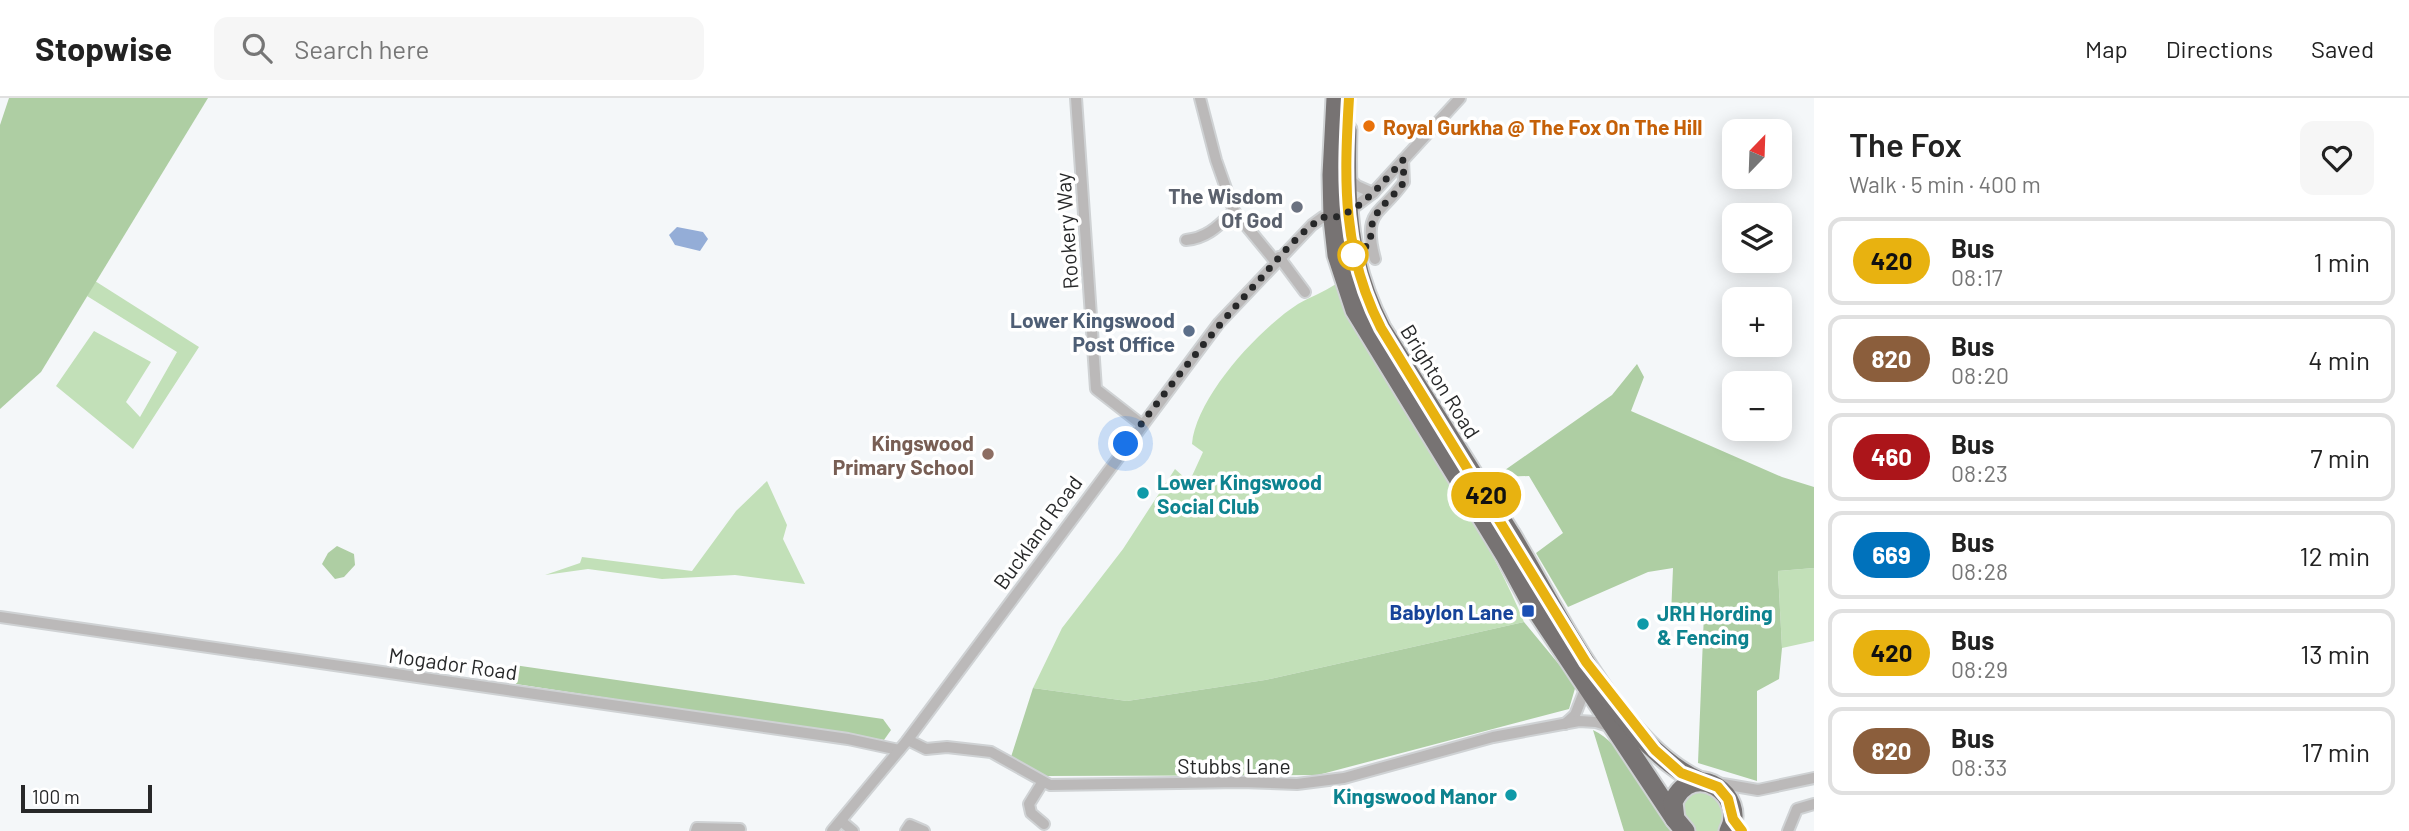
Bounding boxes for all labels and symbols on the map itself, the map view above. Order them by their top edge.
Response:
place label: Royal Gurkha @ The Fox On The Hill [1383,114,1702,139]
marker: Royal Gurkha @ The Fox On The Hill [1361,118,1377,134]
north arrow [1722,119,1792,189]
street label: Rookery Way [1049,172,1083,290]
place label: The Wisdom Of God [1168,183,1283,232]
marker: The Wisdom Of God [1289,199,1305,215]
unlabelled marker [1338,240,1368,270]
place label: Lower Kingswood Post Office [1010,307,1175,356]
street label: Brighton Road [1396,319,1486,443]
marker: Lower Kingswood Post Office [1181,323,1197,339]
your location [1108,426,1143,461]
place label: Kingswood Primary School [833,430,974,479]
marker: Kingswood Primary School [980,446,996,462]
place label: Lower Kingswood Social Club [1157,469,1322,518]
street label: Buckland Road [987,470,1087,594]
line badge: 420 [1446,472,1526,518]
marker: Lower Kingswood Social Club [1135,485,1151,501]
place label: Babylon Lane [1389,599,1514,624]
place label: JRH Hording & Fencing [1657,600,1773,649]
marker: Babylon Lane [1520,603,1536,619]
marker: JRH Hording & Fencing [1635,616,1651,632]
street label: Mogador Road [387,642,519,684]
street label: Stubbs Lane [1177,753,1291,778]
scale bar [21,782,152,814]
place label: Kingswood Manor [1333,783,1497,808]
marker: Kingswood Manor [1503,787,1519,803]

